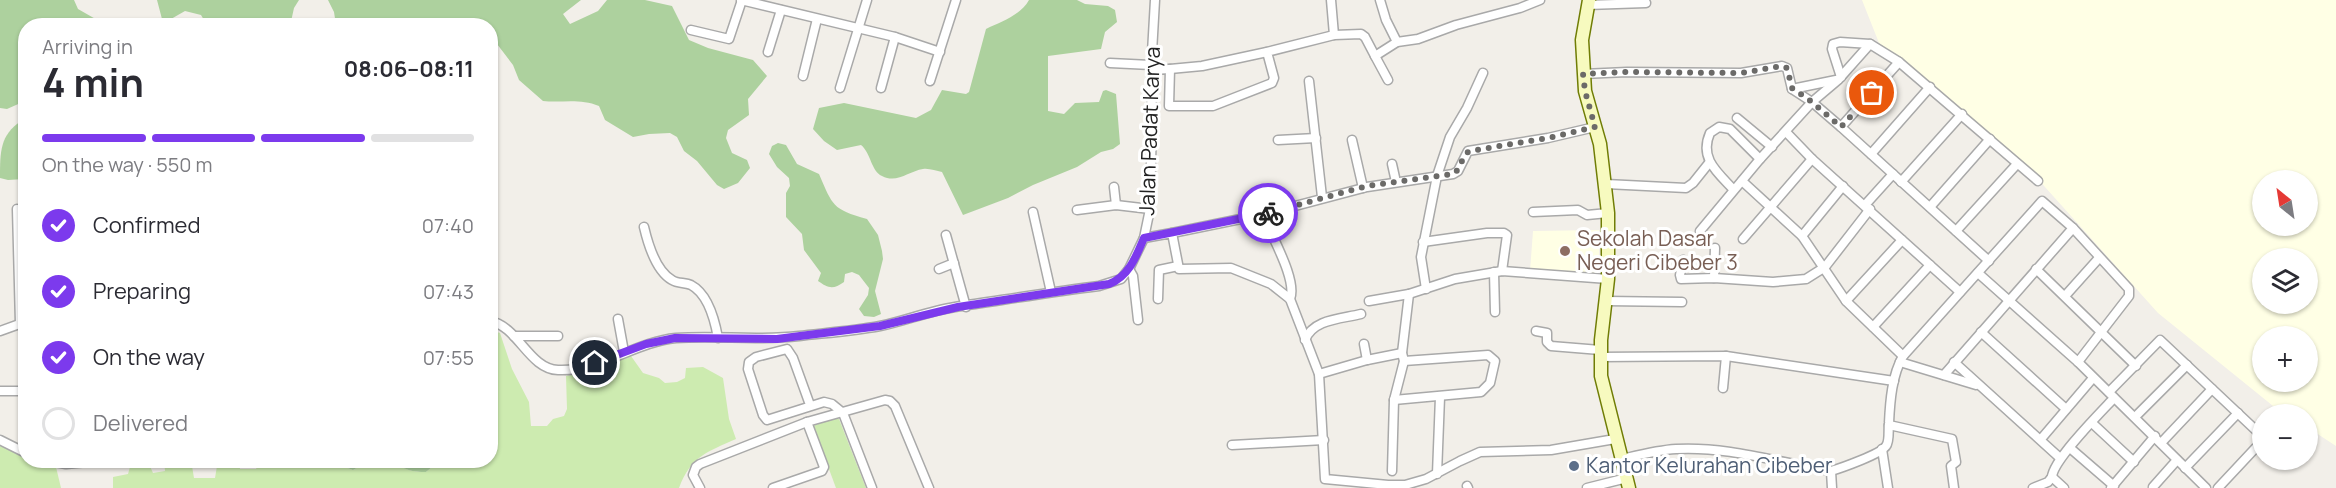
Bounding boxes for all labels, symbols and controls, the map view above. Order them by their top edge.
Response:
text: Arriving in [42,33,133,60]
street label: Jalan Padat Karya [1132,46,1166,216]
text: 08:06–08:11 [344,54,474,84]
text: 4 min [42,55,144,109]
pin [1846,67,1897,118]
icon: bag [1855,76,1888,109]
text: On the way · 550 m [42,151,213,178]
north arrow [2252,170,2318,236]
map controls [2252,170,2318,470]
courier [1238,183,1298,243]
icon: bike [1252,197,1285,230]
icon: check [42,209,75,242]
text: Confirmed [93,210,201,240]
text: 07:40 [422,212,474,239]
place label: Sekolah Dasar Negeri Cibeber 3 [1577,224,1738,276]
marker: Sekolah Dasar Negeri Cibeber 3 [1558,244,1572,258]
button: layers [2252,248,2318,314]
icon: check [42,275,75,308]
text: Preparing [93,276,191,306]
text: 07:43 [423,278,474,305]
button: + [2252,326,2318,392]
pin [569,337,620,388]
icon: check [42,341,75,374]
text: On the way [93,342,205,372]
text: 07:55 [423,344,474,371]
icon: home [578,346,611,379]
button: − [2252,404,2318,470]
text: Delivered [93,408,188,438]
place label: Kantor Kelurahan Cibeber [1586,451,1833,479]
marker: Kantor Kelurahan Cibeber [1567,459,1581,473]

